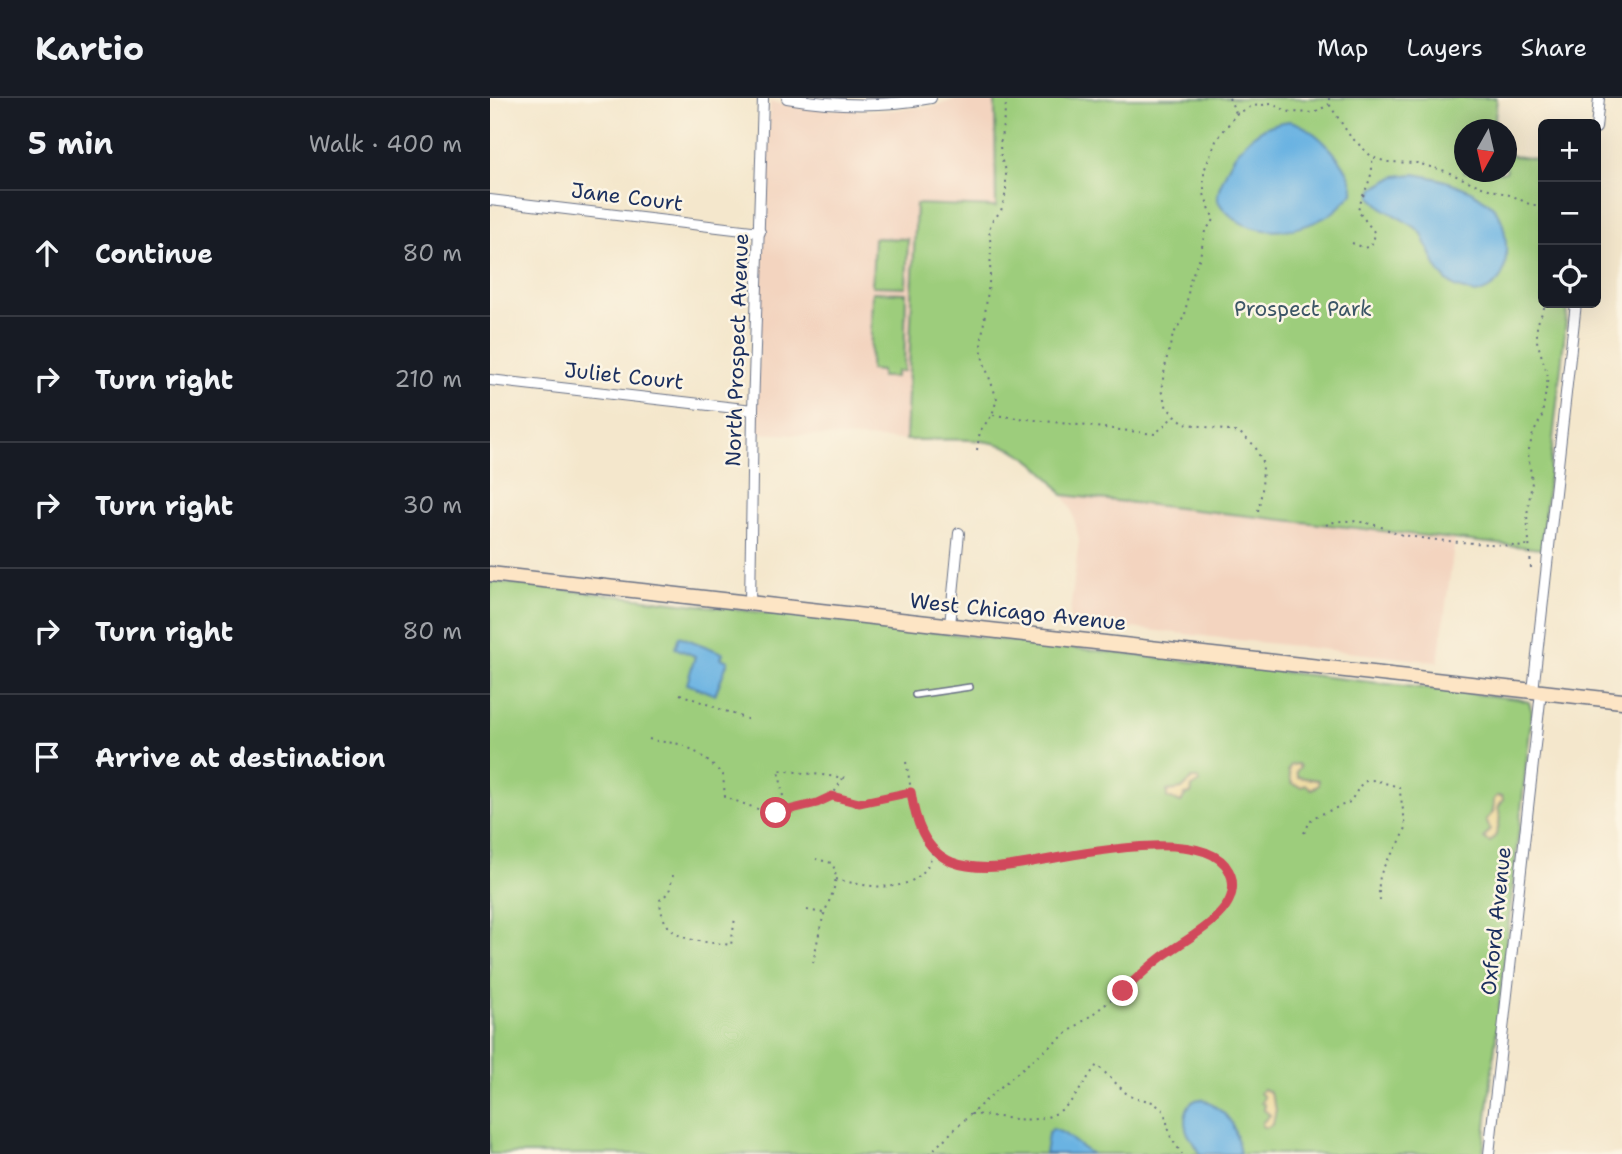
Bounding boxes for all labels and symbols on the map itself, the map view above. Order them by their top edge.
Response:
north arrow [1454,119,1517,182]
street label: Jane Court [569,176,685,218]
street label: North Prospect Avenue [719,233,755,467]
park label: Prospect Park [1234,295,1372,323]
street label: Juliet Court [563,356,685,396]
street label: West Chicago Avenue [908,587,1128,637]
route start [760,797,791,828]
street label: Oxford Avenue [1474,845,1518,997]
route end [1107,975,1138,1006]

